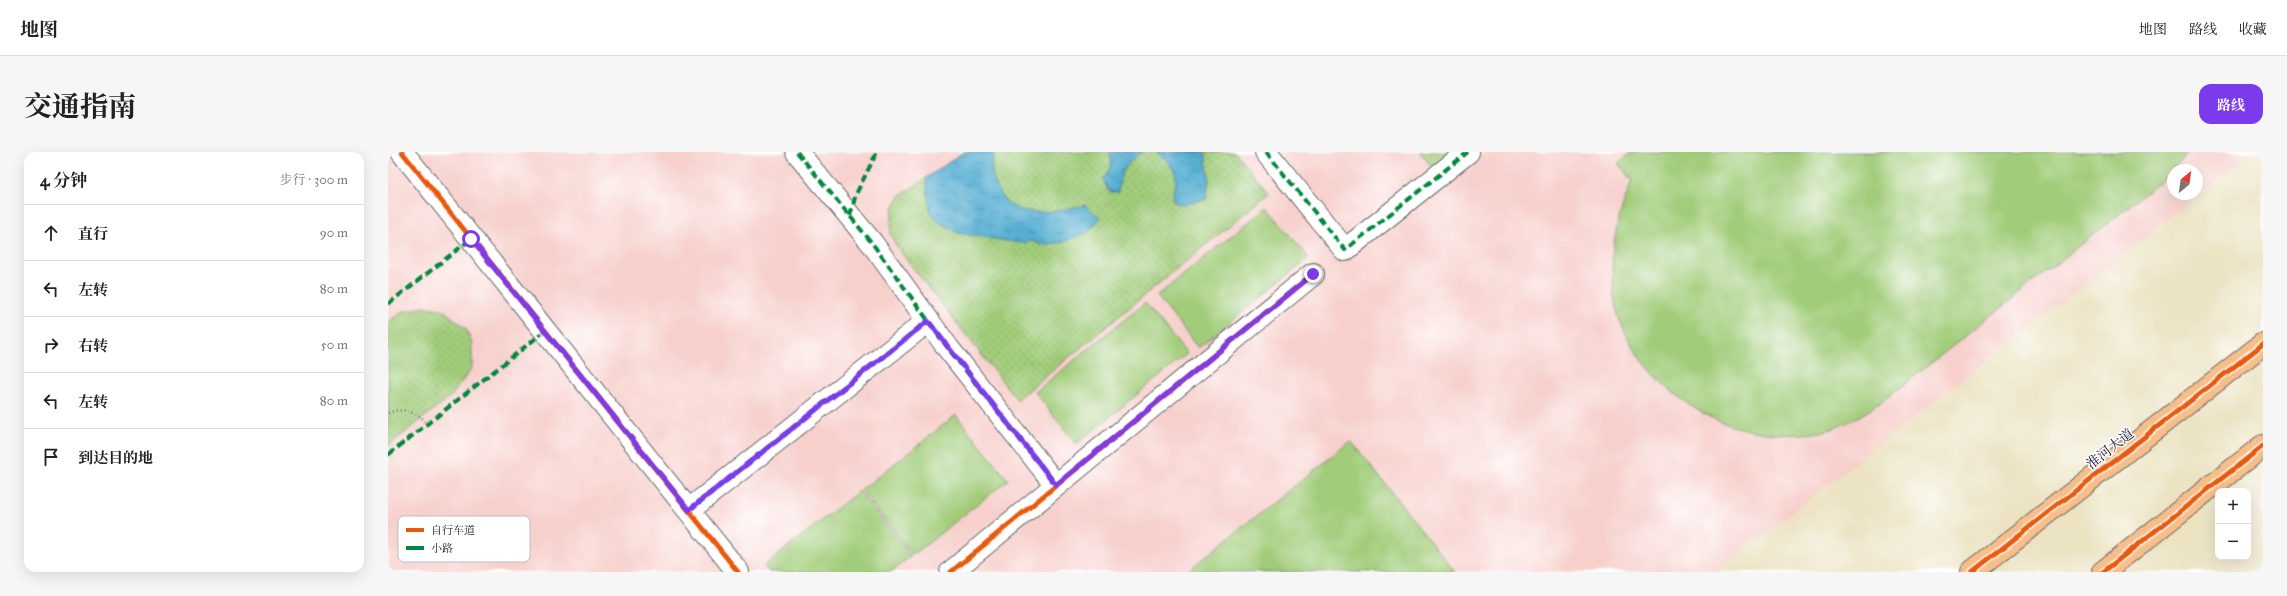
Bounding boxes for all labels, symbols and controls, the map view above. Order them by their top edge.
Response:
text: 地图 [20,18,58,41]
text: 地图 [2139,21,2167,38]
text: 路线 [2189,21,2217,38]
text: 收藏 [2239,21,2267,38]
button: 路线 [2199,84,2263,124]
text: 交通指南 [24,89,136,124]
north arrow [2167,164,2203,200]
text: 4 分钟 [40,170,87,191]
text: 步行 · 300 m [280,172,348,188]
icon: ahead [40,222,62,244]
text: 直行 [78,225,108,243]
text: 90 m [320,225,348,241]
route start [462,230,480,248]
route end [1304,265,1322,283]
icon: left [40,278,62,300]
text: 左转 [78,281,108,299]
text: 80 m [320,281,348,297]
icon: right [40,334,62,356]
text: 右转 [78,337,108,355]
text: 50 m [321,337,348,353]
icon: left [40,390,62,412]
text: 左转 [78,393,108,411]
text: 80 m [320,393,348,409]
street label: 淮河大道 [2083,425,2137,473]
icon: arrive [40,446,62,468]
text: 到达目的地 [78,449,153,467]
map controls [2215,488,2251,560]
button: + [2215,488,2251,524]
legend [398,516,530,562]
text: 自行车道 [431,524,475,537]
button: − [2215,524,2251,560]
text: 小路 [431,542,453,555]

